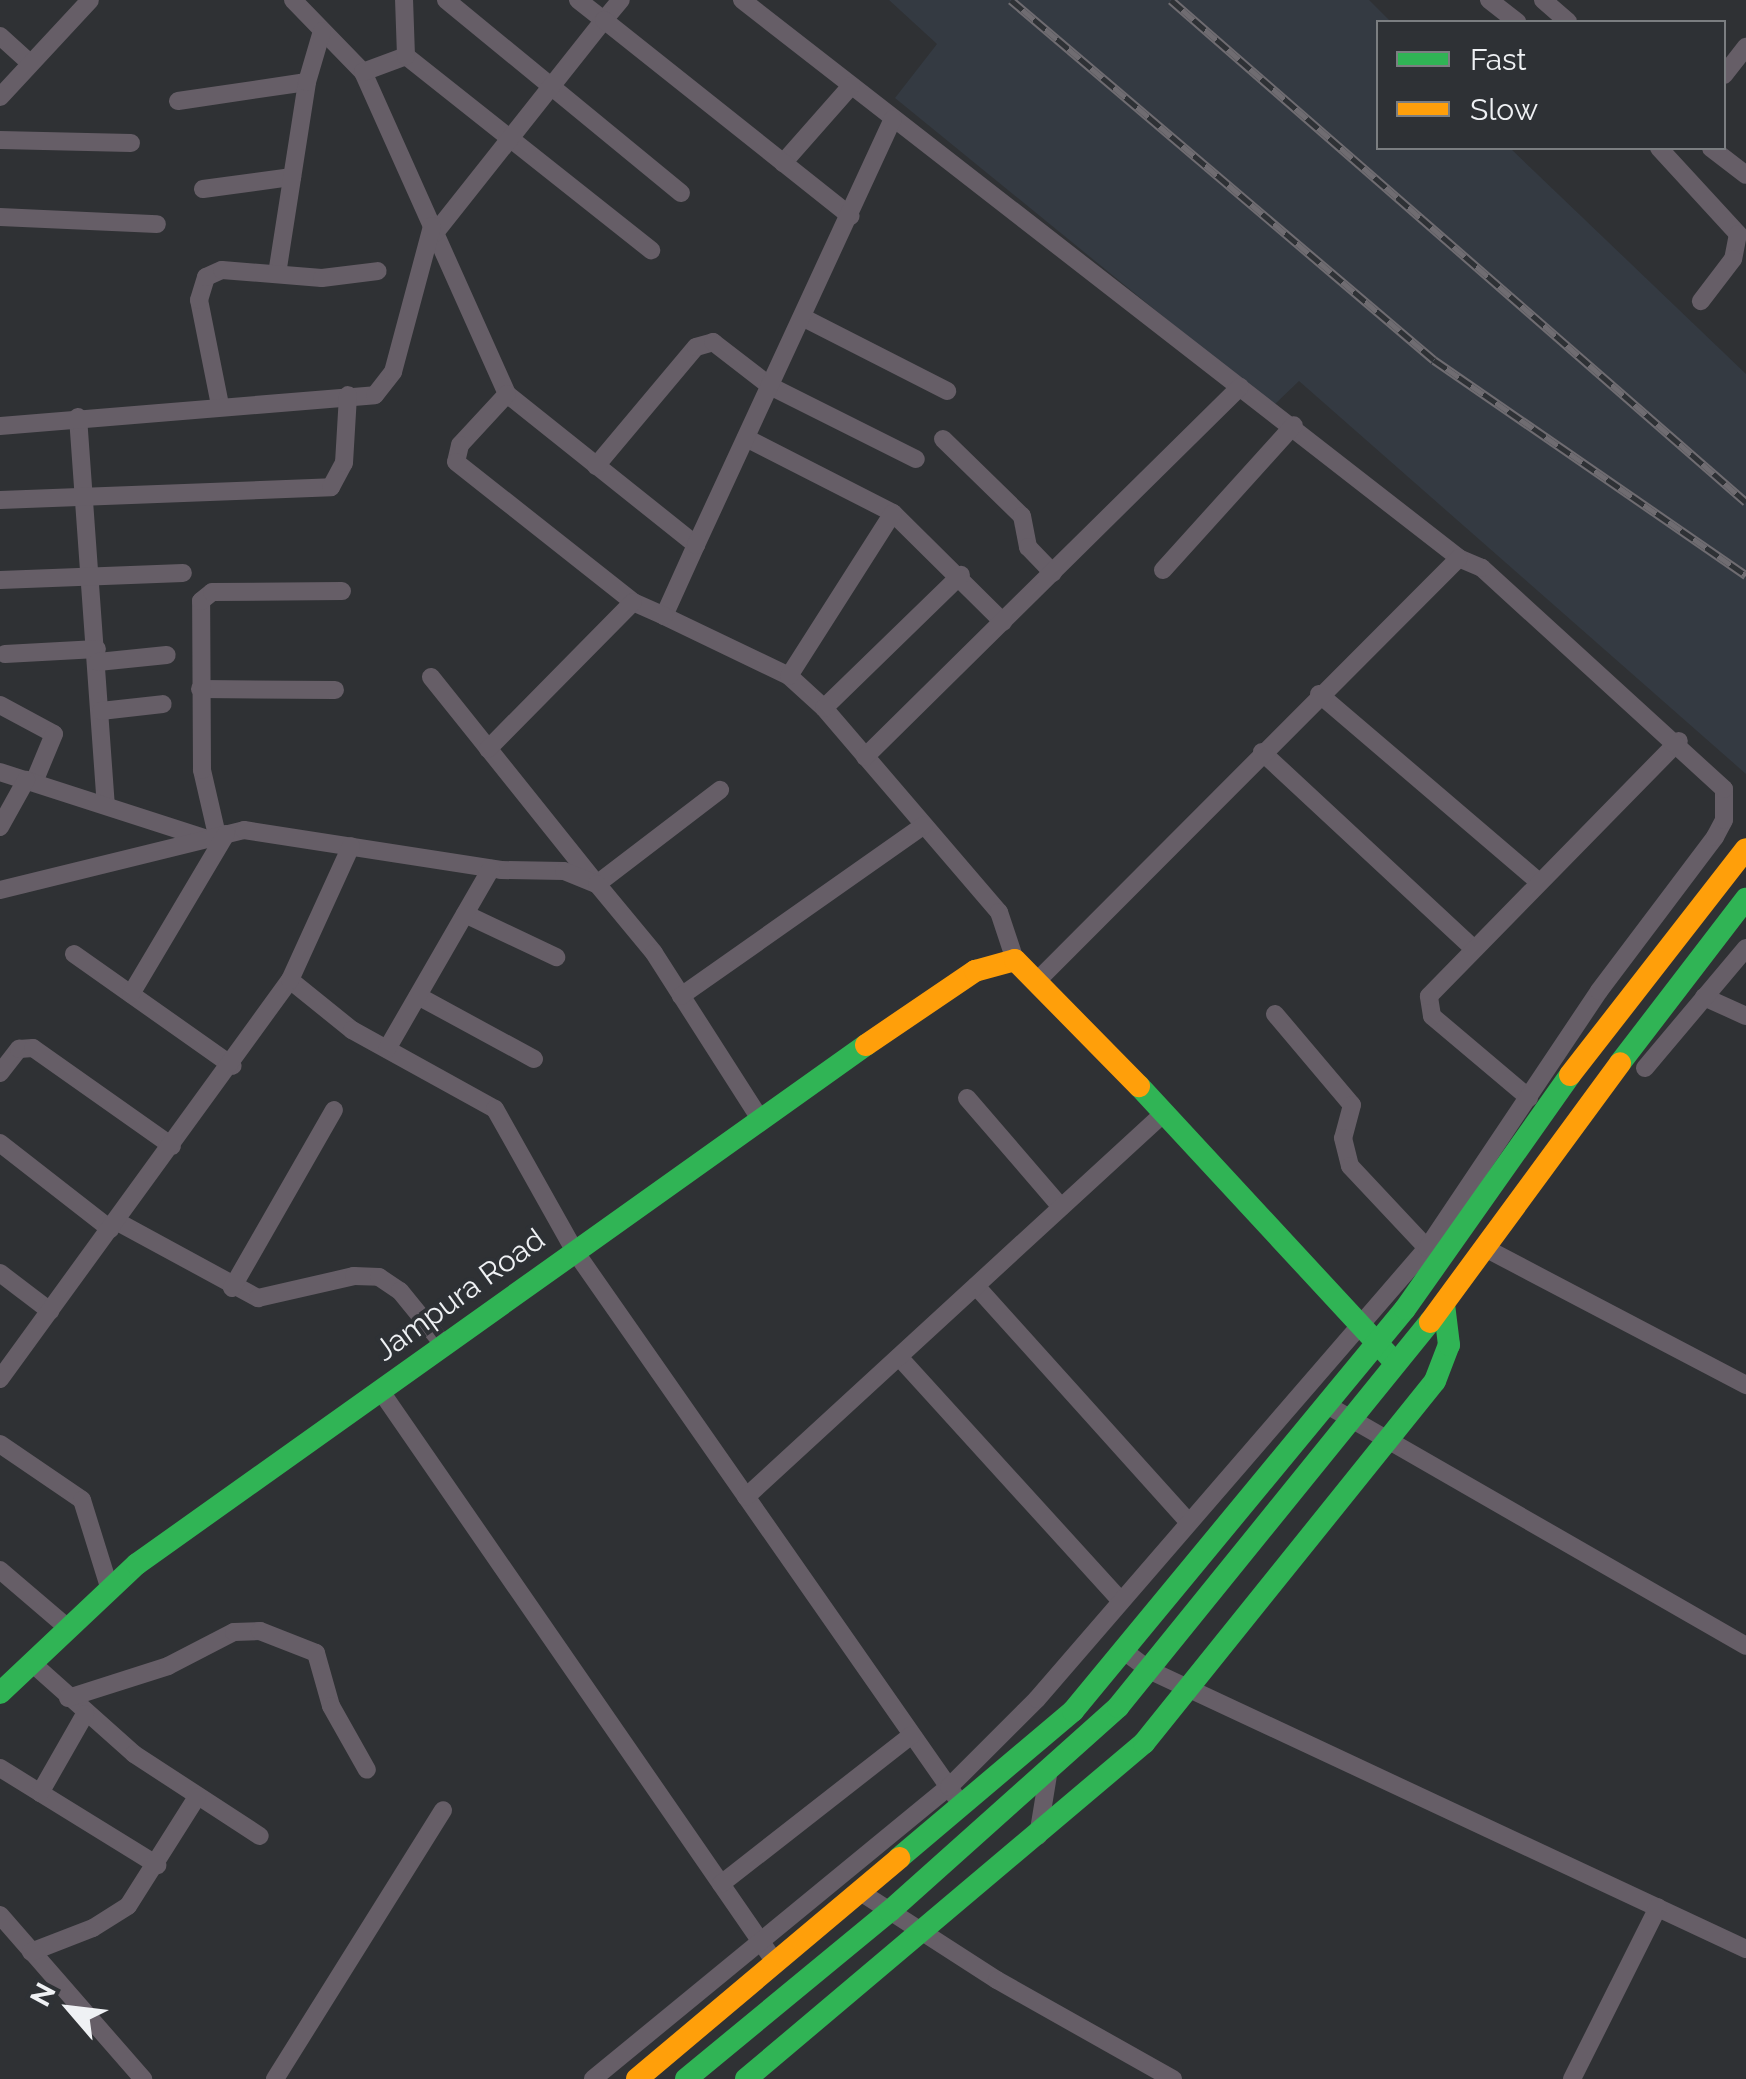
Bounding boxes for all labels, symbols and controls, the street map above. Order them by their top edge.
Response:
legend [1376,20,1726,150]
text: Fast [1470,42,1527,77]
text: Slow [1470,92,1538,127]
street label: Jampura Road [368,1221,552,1369]
north arrow [20,1959,120,2059]
text: N [23,1977,63,2012]

